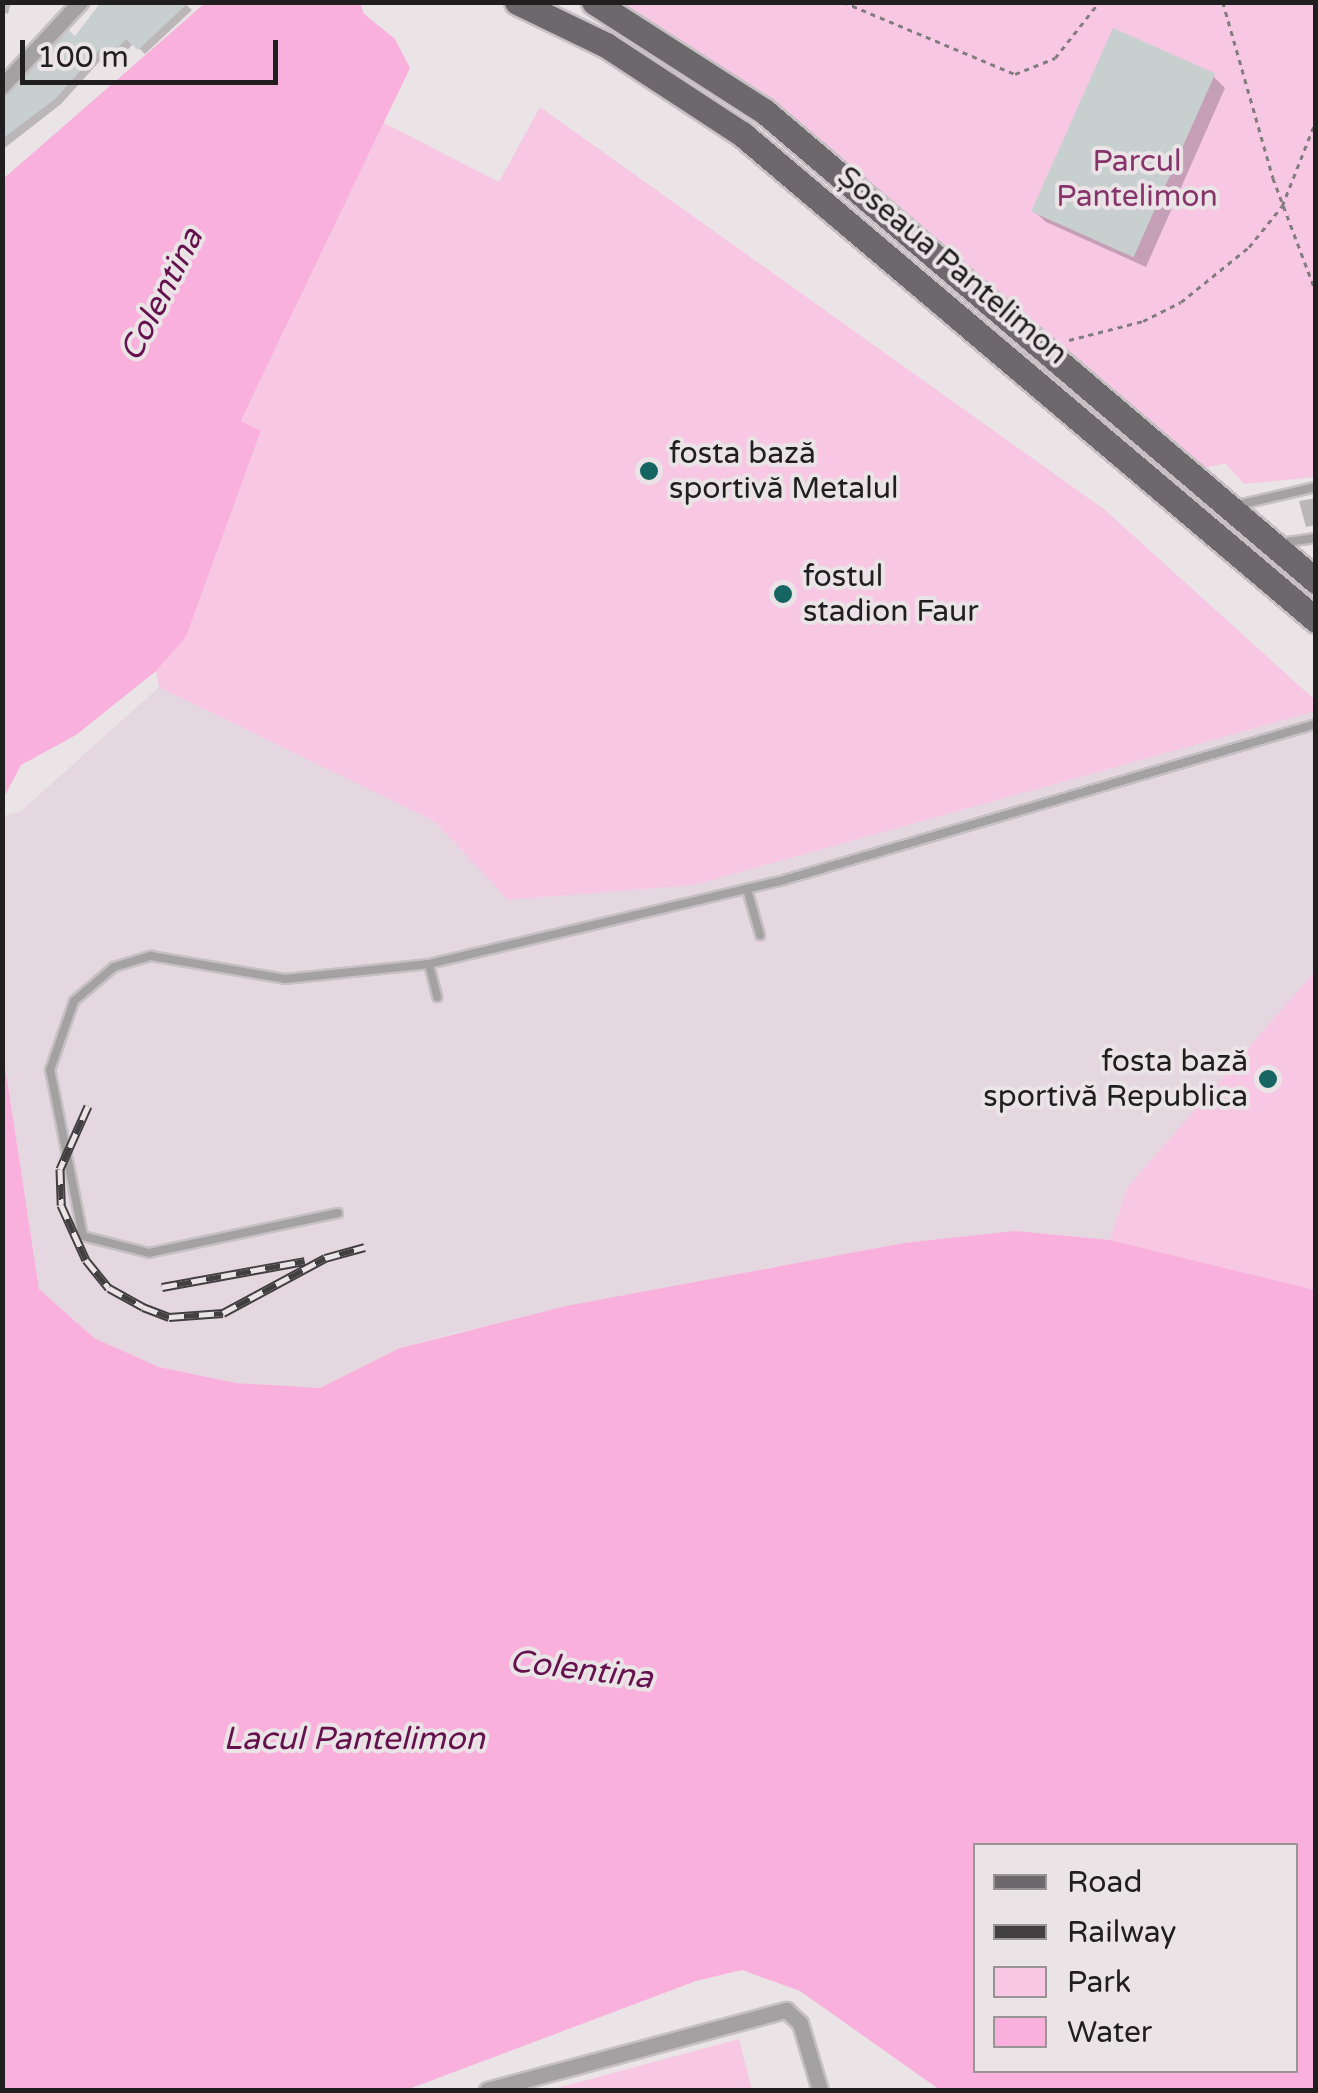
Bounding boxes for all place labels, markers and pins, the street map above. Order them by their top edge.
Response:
place label: fosta bază sportivă Metalul [669,436,898,506]
marker: fosta bază sportivă Metalul [638,460,660,482]
place label: fostul stadion Faur [803,559,979,630]
marker: fostul stadion Faur [772,583,794,605]
place label: fosta bază sportivă Republica [983,1044,1248,1114]
marker: fosta bază sportivă Republica [1257,1068,1279,1090]

